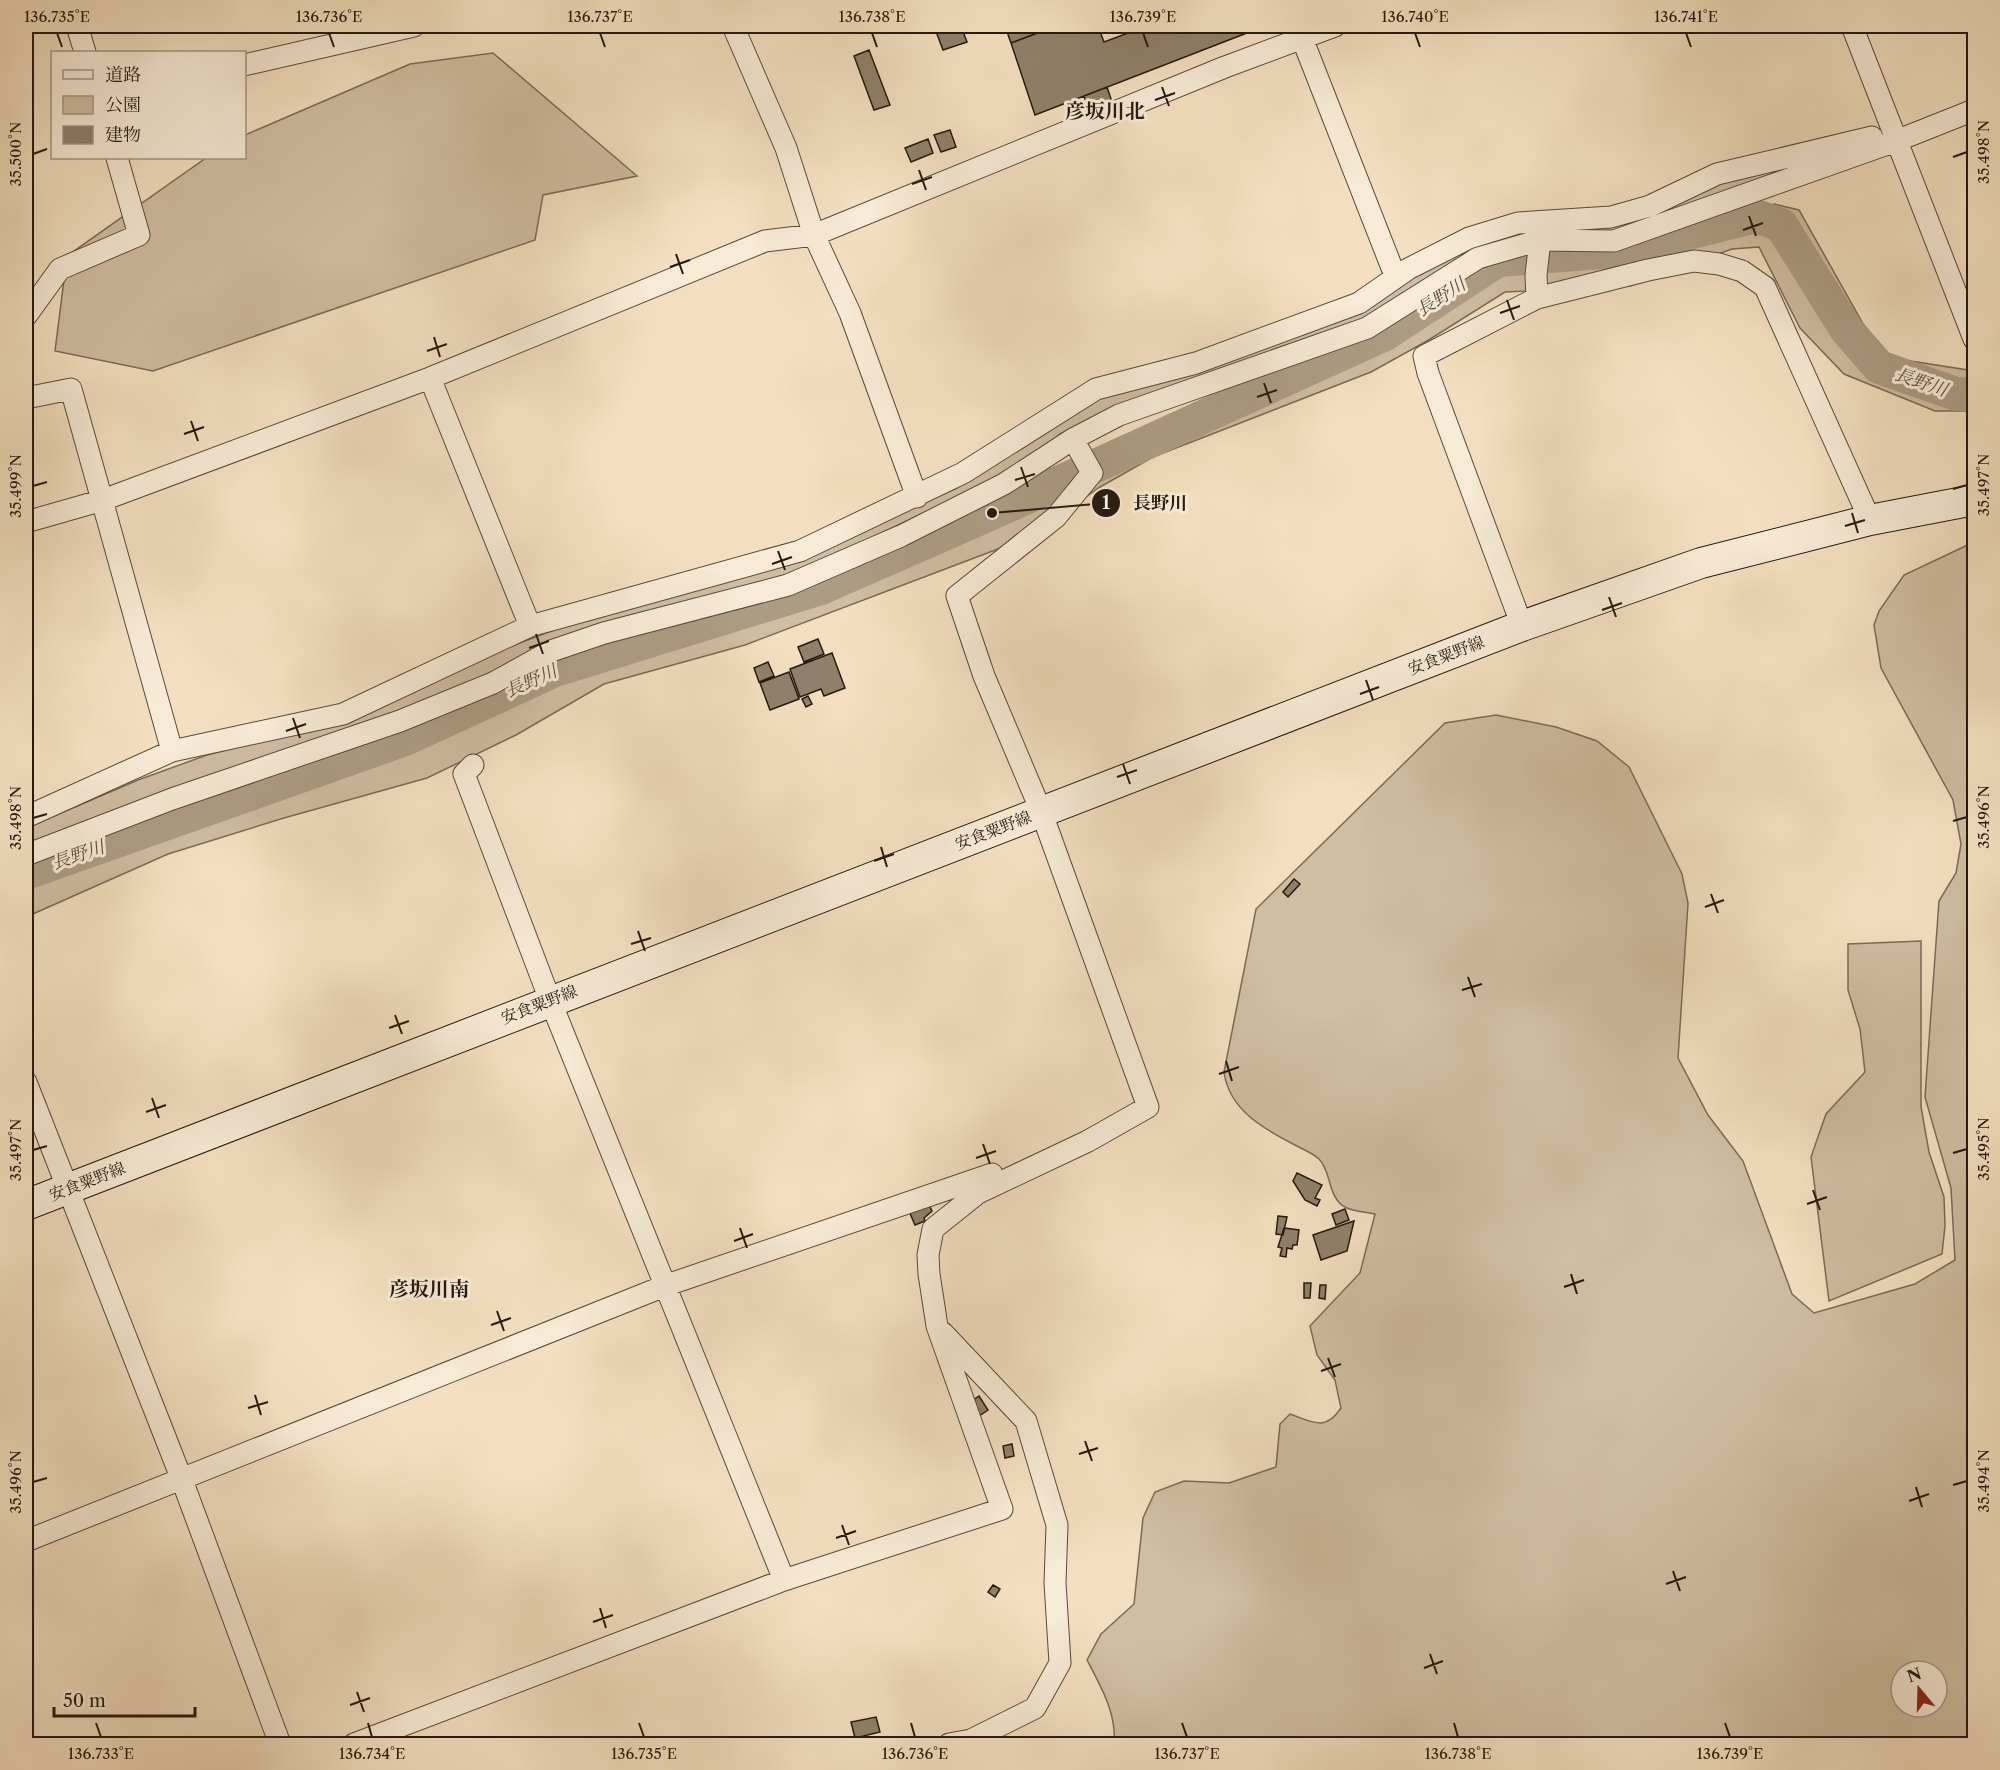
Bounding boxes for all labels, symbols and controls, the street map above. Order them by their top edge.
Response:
text: 136.735°E [24,7,90,26]
text: 136.736°E [296,7,362,26]
text: 136.737°E [567,7,633,26]
text: 136.738°E [839,7,905,26]
text: 136.739°E [1110,7,1176,26]
text: 136.740°E [1381,7,1449,26]
text: 136.741°E [1654,7,1718,26]
legend [51,51,246,159]
text: 道路 [105,64,141,86]
text: 公園 [105,94,141,116]
district label: 彦坂川北 [1065,99,1145,123]
text: 35.498°N [1974,120,1993,184]
text: 35.500°N [6,122,25,186]
text: 建物 [105,124,141,146]
water label: 長野川 [1412,272,1471,321]
water label: 長野川 [1892,363,1952,402]
text: 35.499°N [6,454,25,518]
text: 35.497°N [1974,454,1993,516]
callout: 長野川 [1091,485,1199,521]
text: 1 [1102,492,1110,514]
text: 長野川 [1133,492,1187,514]
street label: 安食粟野線 [1405,631,1487,679]
water label: 長野川 [502,659,562,702]
text: 35.496°N [1974,785,1993,849]
text: 35.498°N [6,786,25,850]
street label: 安食粟野線 [952,806,1034,854]
water label: 長野川 [49,835,109,874]
street label: 安食粟野線 [498,980,580,1028]
text: 35.495°N [1974,1117,1993,1181]
text: 35.497°N [6,1119,25,1181]
street label: 安食粟野線 [46,1157,128,1205]
district label: 彦坂川南 [389,1277,469,1301]
text: 35.494°N [1974,1449,1993,1513]
text: 35.496°N [6,1450,25,1514]
north arrow [1889,1659,1949,1719]
text: N [1904,1663,1924,1687]
scale bar [54,1680,195,1718]
text: 50 m [63,1690,106,1712]
text: 136.733°E [68,1744,134,1763]
text: 136.734°E [339,1744,405,1763]
text: 136.735°E [611,1744,677,1763]
text: 136.736°E [882,1744,948,1763]
text: 136.737°E [1154,1744,1220,1763]
text: 136.738°E [1425,1744,1491,1763]
text: 136.739°E [1697,1744,1763,1763]

